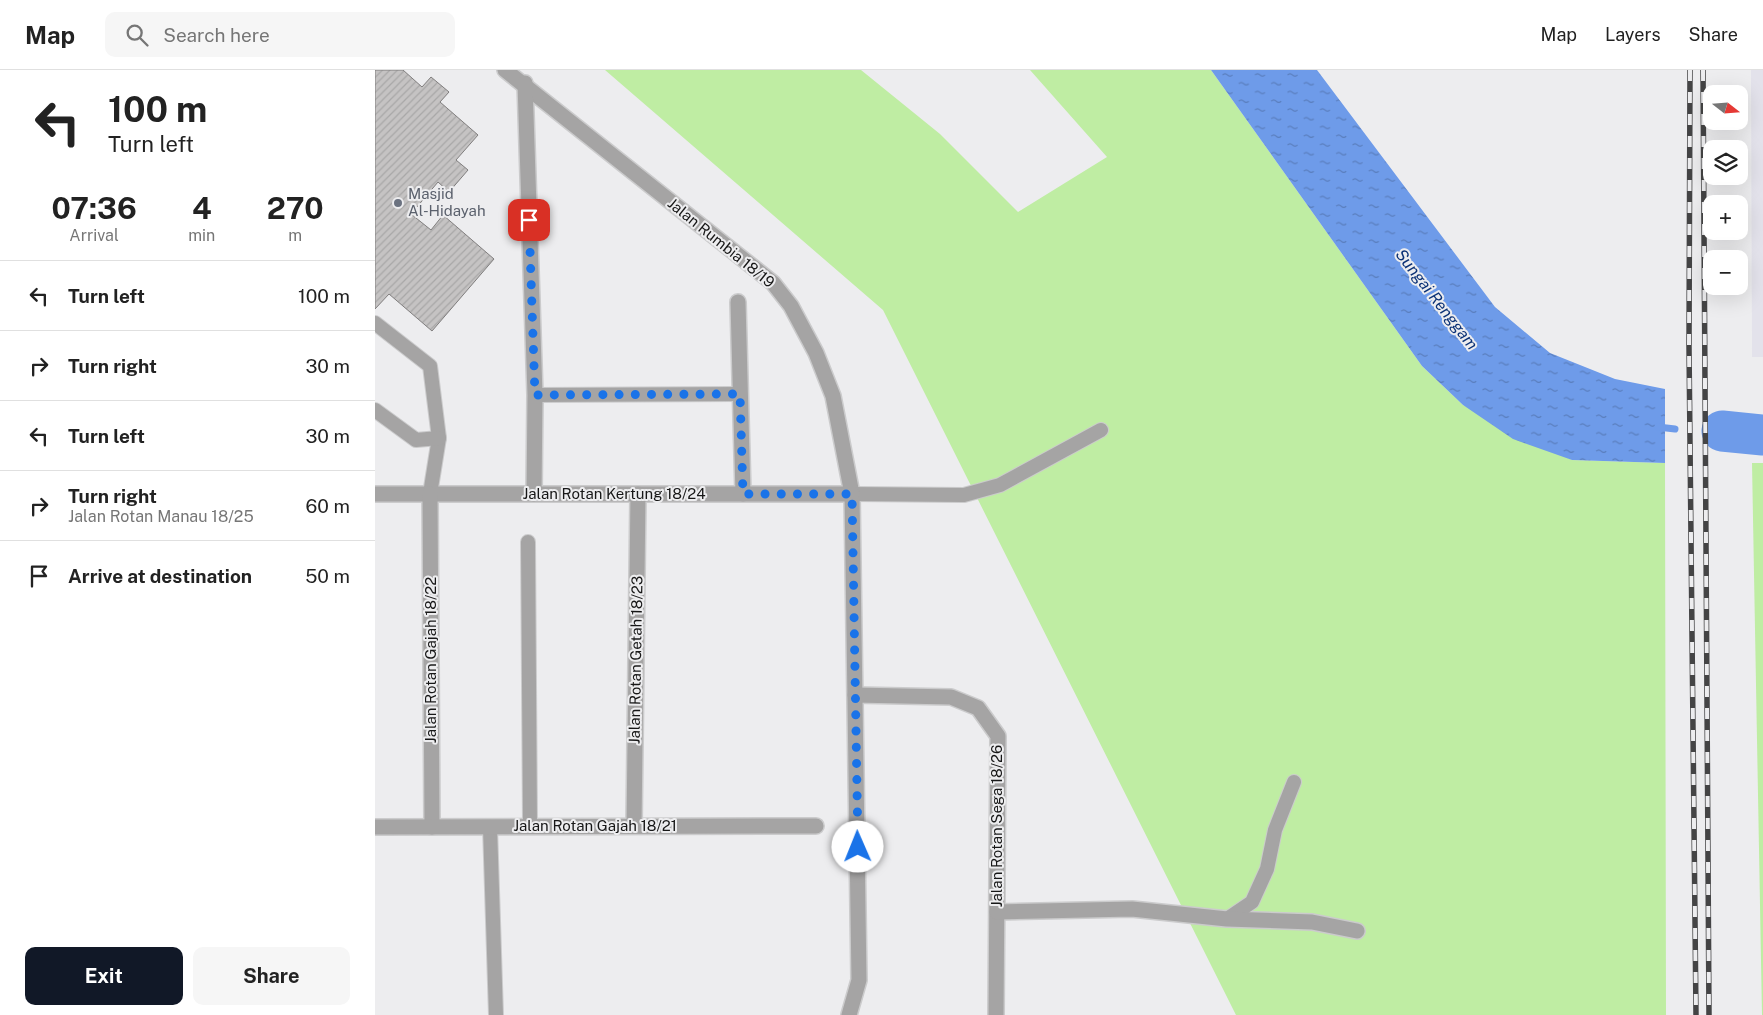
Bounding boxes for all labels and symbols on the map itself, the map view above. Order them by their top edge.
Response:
north arrow [1703,85,1747,130]
place label: Masjid Al-Hidayah [408,185,486,219]
street label: Jalan Rumbia 18/19 [665,194,778,291]
marker: Masjid Al-Hidayah [392,197,404,209]
pin [508,199,550,241]
water label: Sungai Renggam [1391,245,1482,353]
street label: Jalan Rotan Kertung 18/24 [522,485,706,502]
street label: Jalan Rotan Getah 18/23 [626,576,645,744]
street label: Jalan Rotan Gajah 18/22 [422,577,439,743]
street label: Jalan Rotan Sega 18/26 [988,745,1005,907]
street label: Jalan Rotan Gajah 18/21 [513,817,677,834]
position arrow [831,820,883,872]

